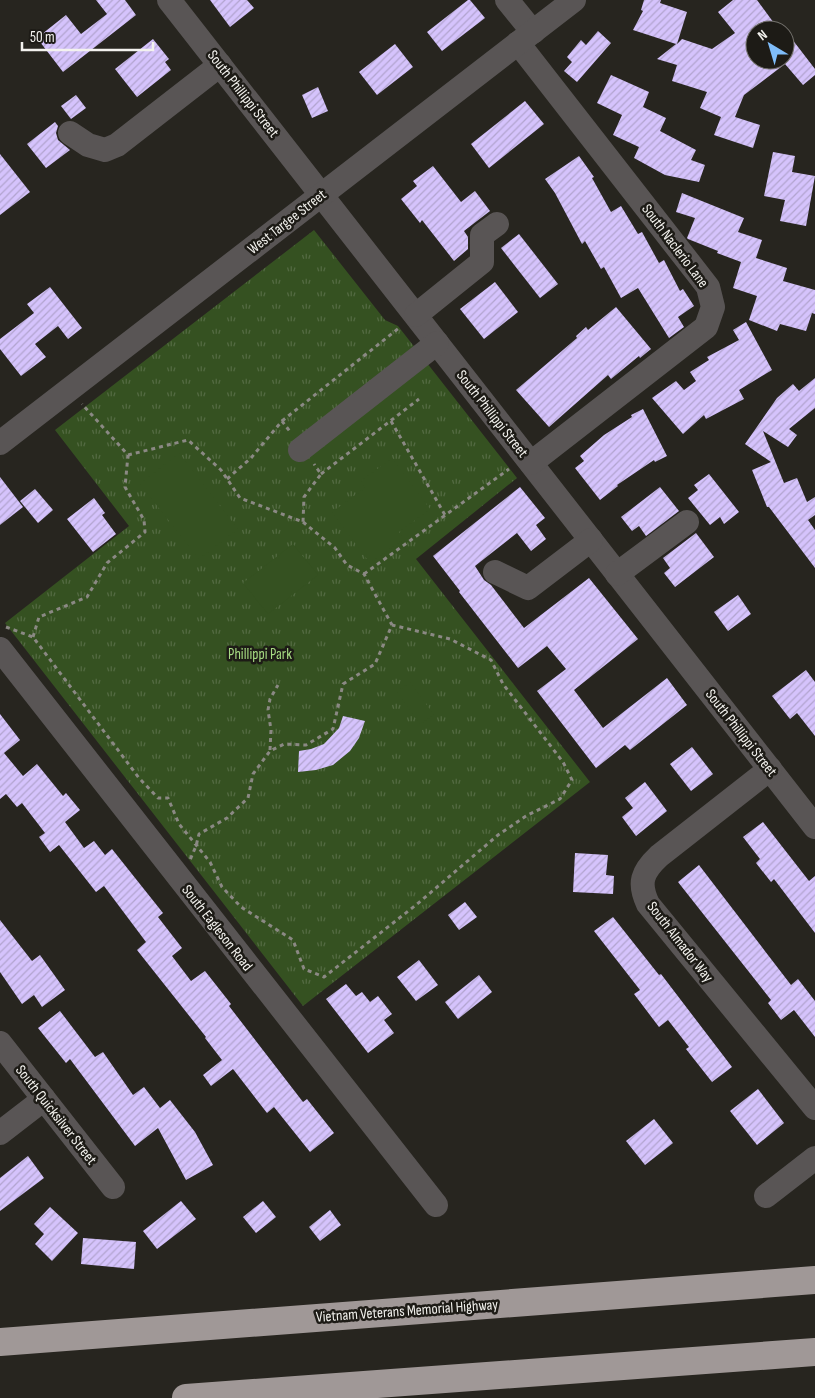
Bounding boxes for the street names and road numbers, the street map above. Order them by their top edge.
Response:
street label: South Phillippi Street [203,46,283,142]
street label: West Targee Street [244,185,330,259]
street label: South Naclerio Lane [637,200,713,292]
street label: South Phillippi Street [452,366,532,462]
street label: South Phillippi Street [701,685,781,781]
street label: South Eagleson Road [177,881,257,975]
street label: South Almador Way [643,898,718,986]
street label: South Quicksilver Street [11,1061,101,1169]
street label: Vietnam Veterans Memorial Highway [315,1295,499,1327]

